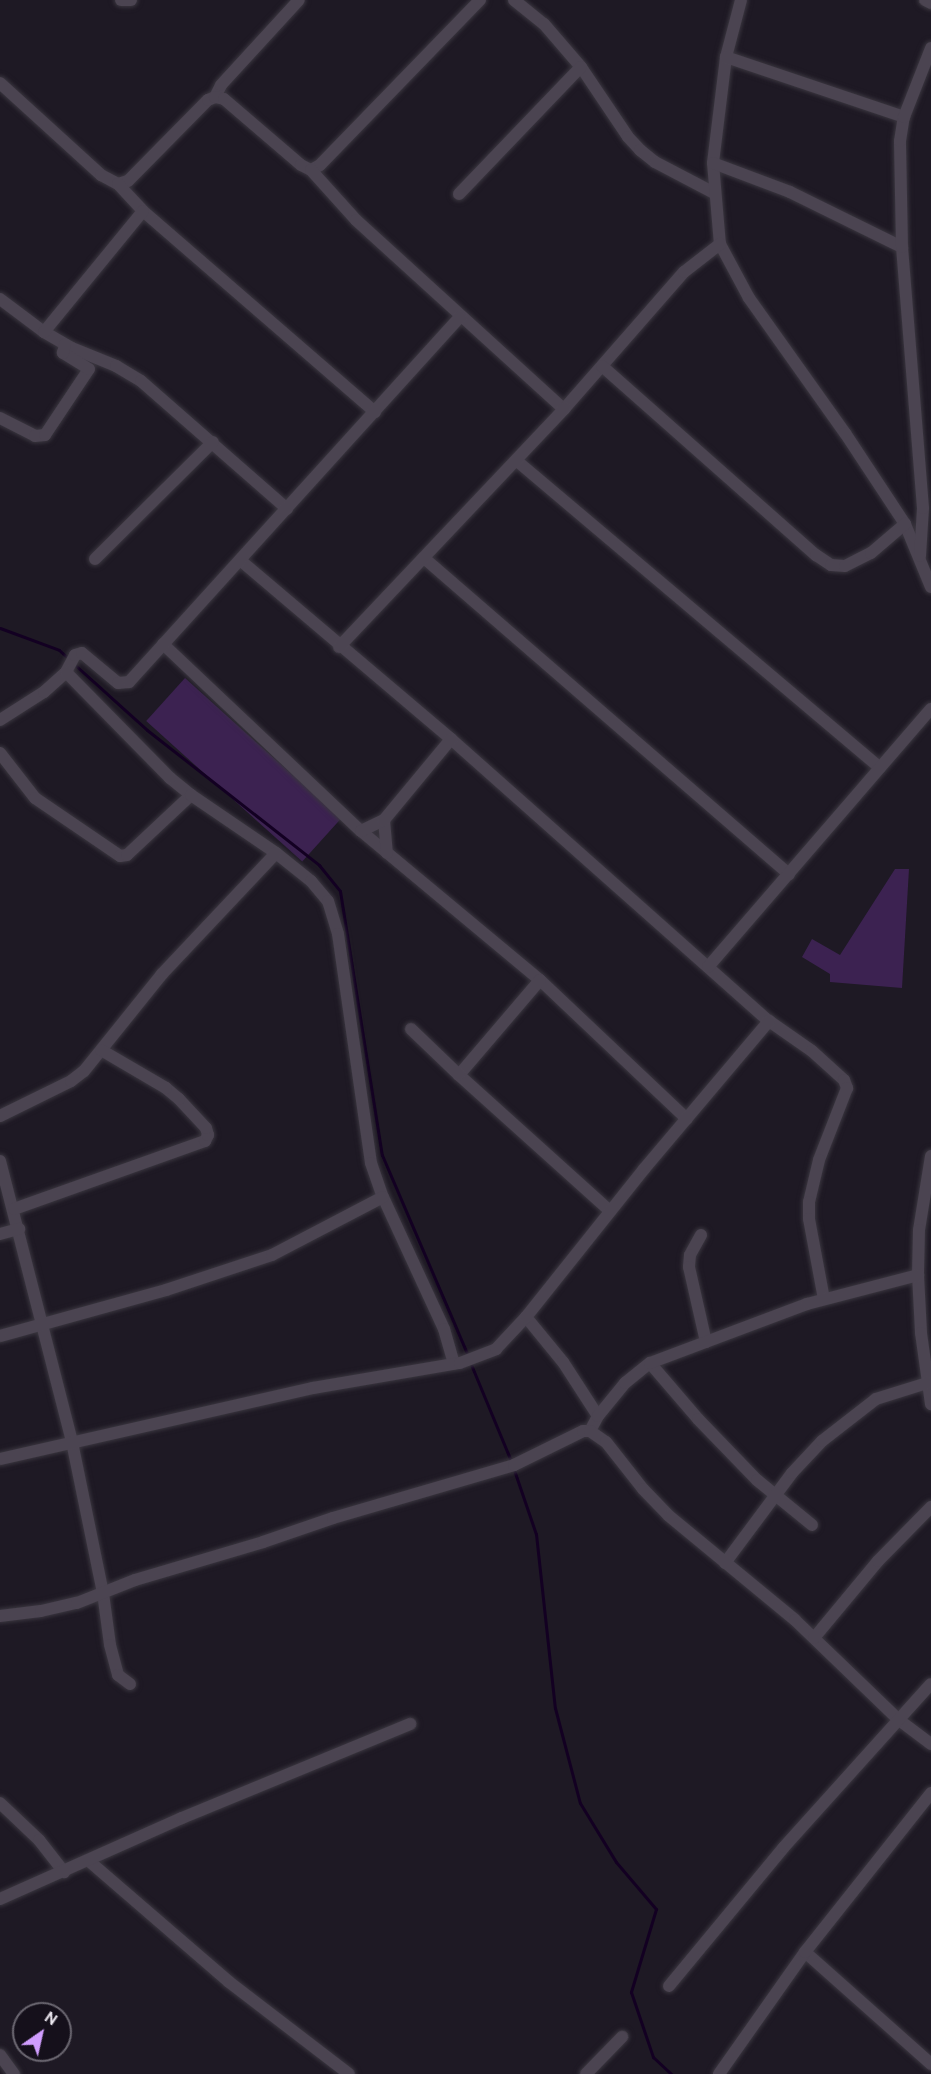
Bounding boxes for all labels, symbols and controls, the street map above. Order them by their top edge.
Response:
north arrow [12,2002,72,2062]
text: N [41,2007,61,2029]

